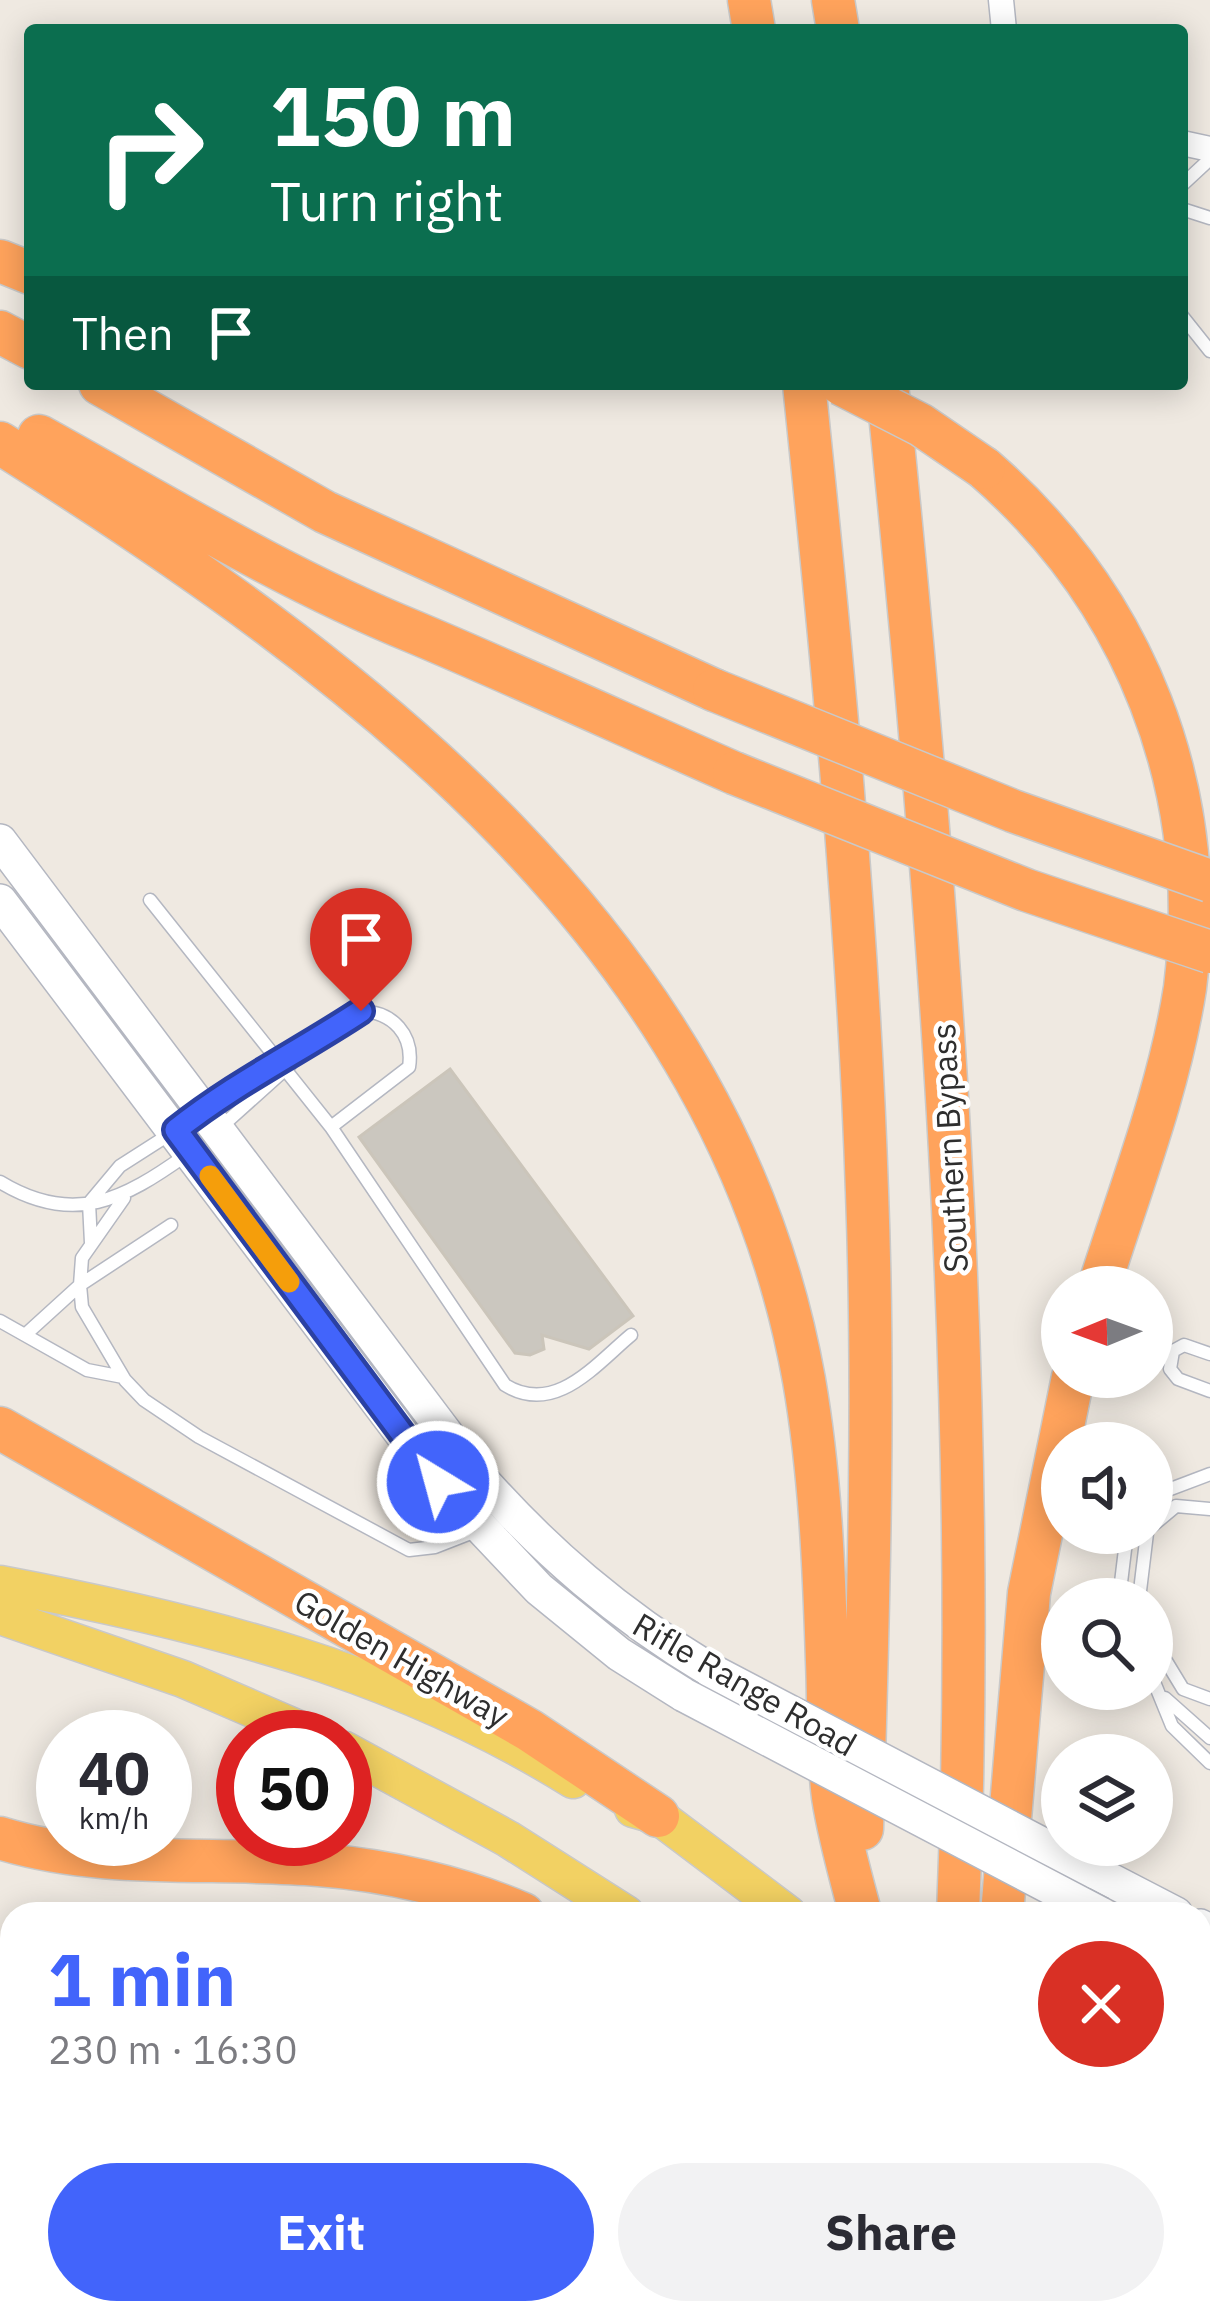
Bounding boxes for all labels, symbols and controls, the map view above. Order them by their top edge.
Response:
text: 150 m [270,60,516,169]
icon: right [72,72,228,228]
text: Turn right [270,166,504,236]
icon: arrive [198,300,264,366]
text: Then [72,304,174,362]
pin [310,888,412,1011]
icon: arrive [328,906,394,972]
street label: Southern Bypass [921,1022,977,1274]
north arrow [1041,1266,1173,1398]
map controls [1041,1266,1173,1866]
position arrow [375,1419,501,1545]
button: sound [1041,1422,1173,1554]
button: search [1041,1578,1173,1710]
street label: Golden Highway [287,1579,517,1737]
street label: Rifle Range Road [626,1603,864,1765]
speed limit sign: 50 [216,1710,372,1866]
text: 40 [78,1733,150,1812]
button: layers [1041,1734,1173,1866]
text: km/h [79,1798,149,1837]
text: 1 min [48,1932,236,2026]
button: close [1038,1941,1164,2067]
text: 230 m · 16:30 [48,2024,298,2075]
button: Exit [48,2163,594,2301]
button: Share [618,2163,1164,2301]

